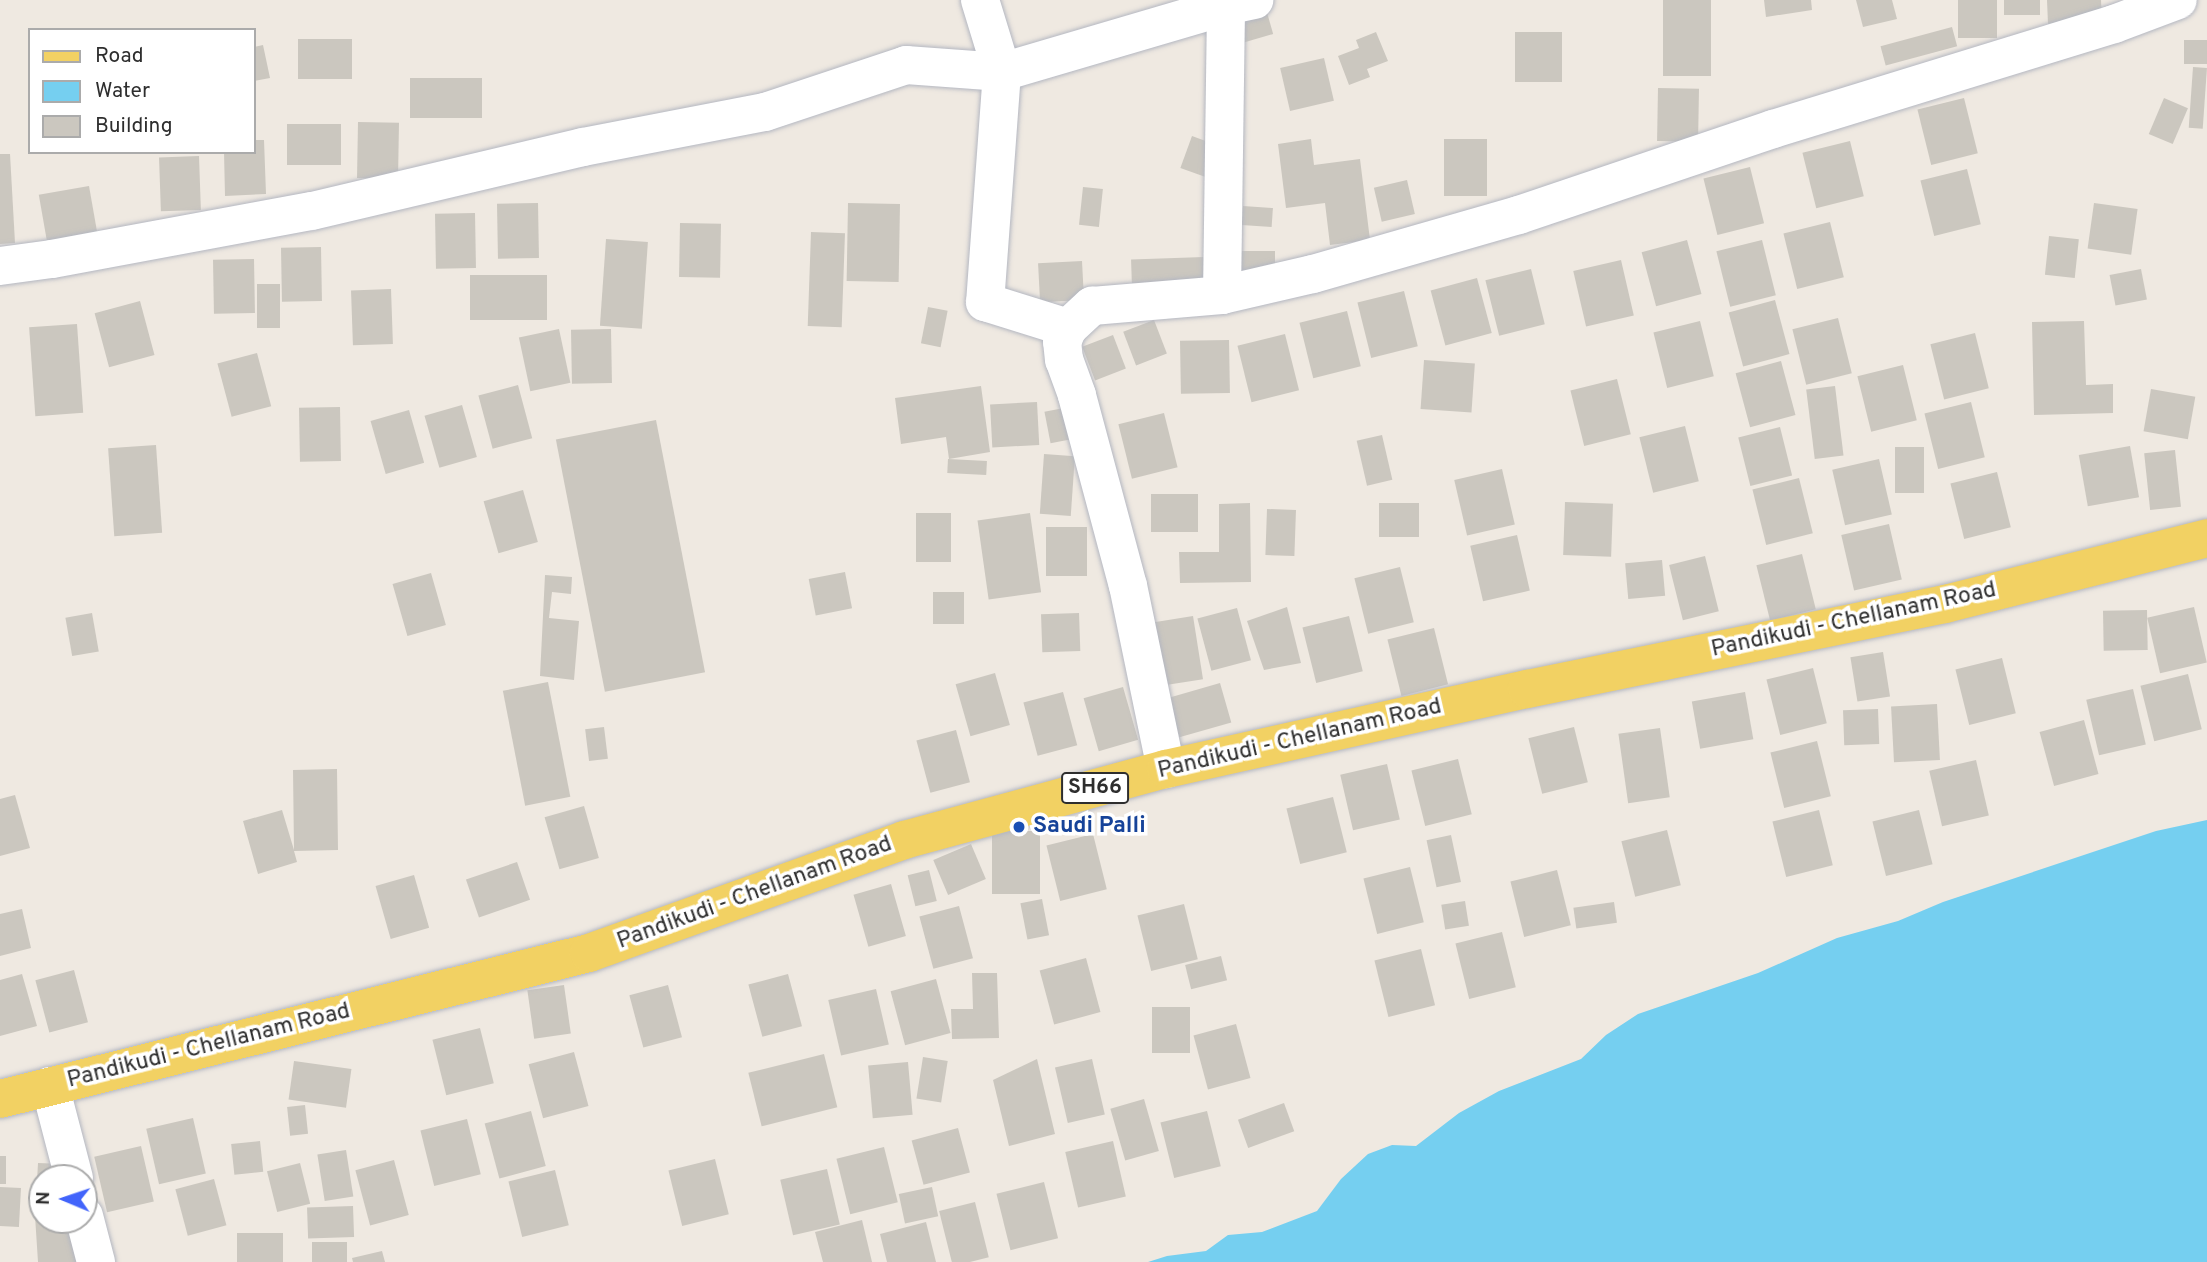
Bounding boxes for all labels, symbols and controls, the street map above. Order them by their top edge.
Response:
legend [28,28,256,154]
text: Road [95,43,144,70]
text: Water [95,78,150,105]
text: Building [95,113,173,140]
street label: Pandikudi - Chellanam Road [1709,577,1999,665]
street label: Pandikudi - Chellanam Road [1155,694,1445,786]
road number: SH66 [1060,770,1130,806]
place label: Saudi Palli [1033,813,1146,841]
marker: Saudi Palli [1011,819,1027,835]
street label: Pandikudi - Chellanam Road [614,831,896,957]
street label: Pandikudi - Chellanam Road [65,998,353,1096]
north arrow [28,1164,98,1234]
text: N [32,1191,56,1206]

